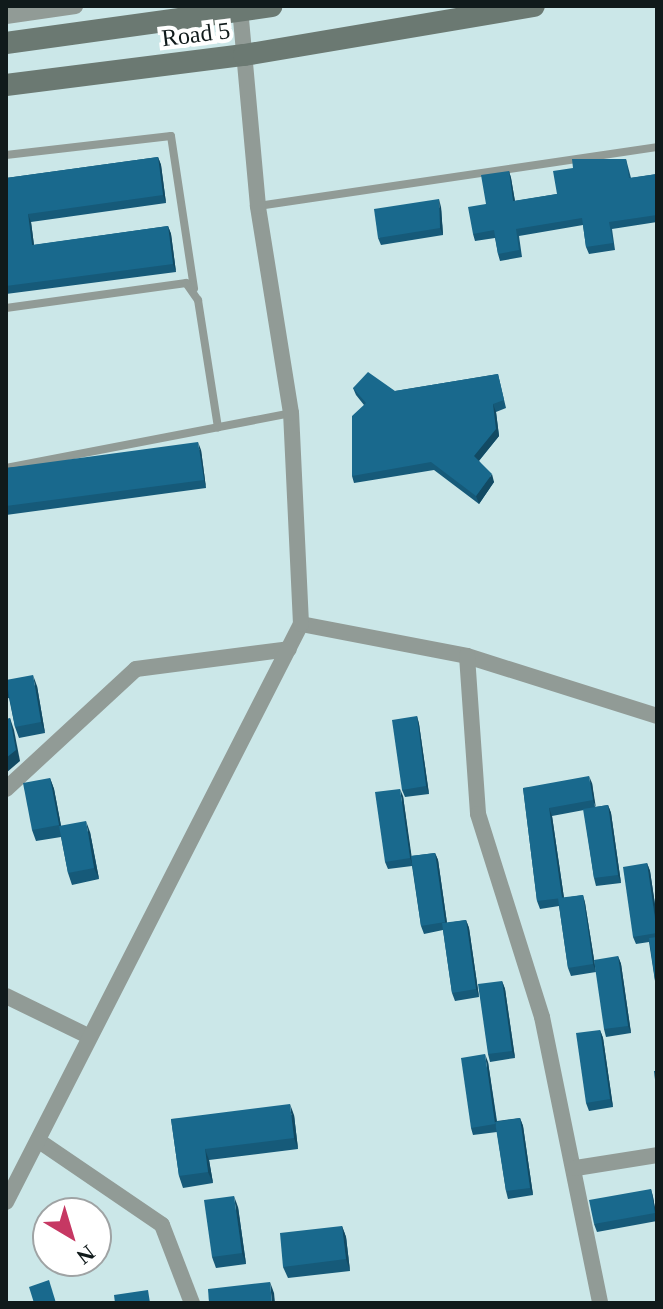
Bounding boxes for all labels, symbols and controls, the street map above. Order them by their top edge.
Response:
street label: Road 5 [160,17,232,53]
north arrow [32,1197,112,1277]
text: N [72,1240,100,1269]

